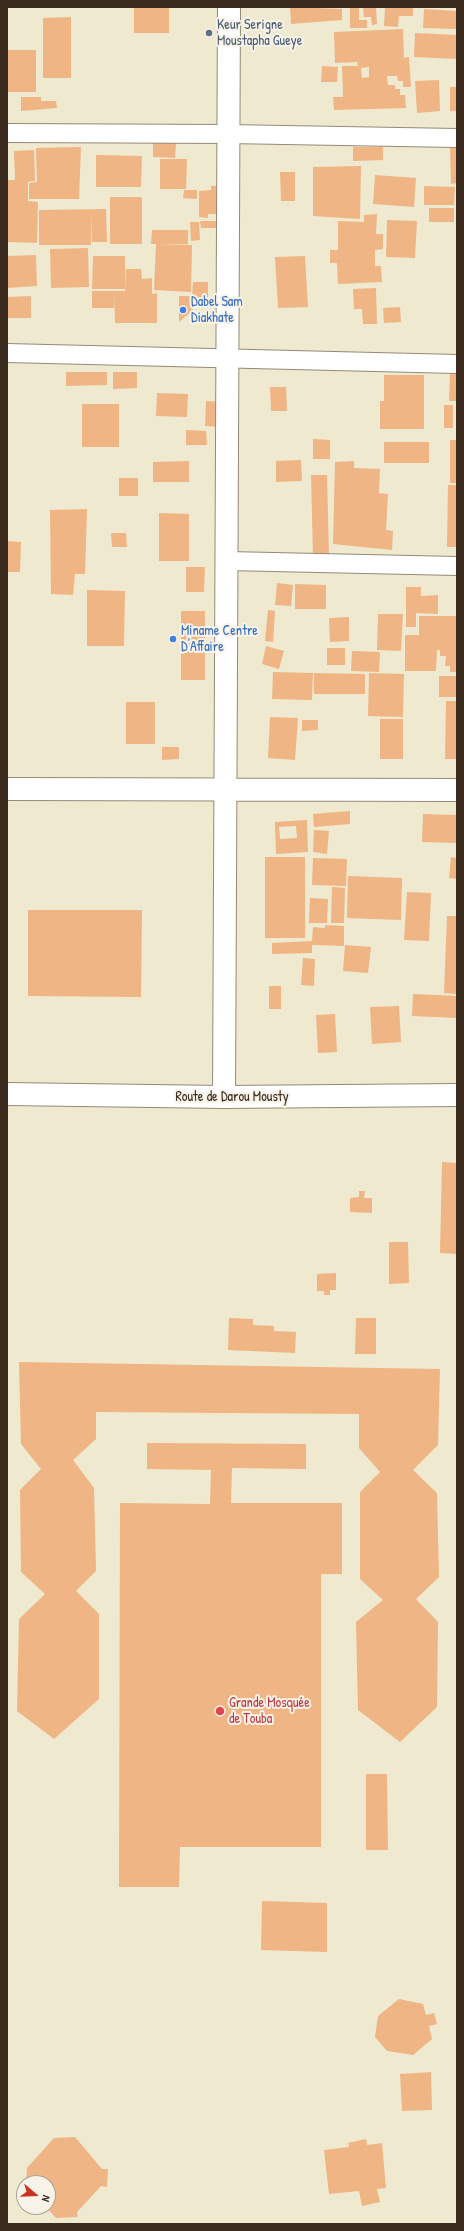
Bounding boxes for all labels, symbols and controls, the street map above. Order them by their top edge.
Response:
place label: Keur Serigne Moustapha Gueye [217,17,302,50]
marker: Keur Serigne Moustapha Gueye [204,28,214,38]
place label: Dabel Sam Diakhate [191,294,243,326]
marker: Dabel Sam Diakhate [178,305,188,315]
place label: Miname Centre D'Affaire [181,623,258,656]
marker: Miname Centre D'Affaire [168,634,178,644]
street label: Route de Darou Mousty [175,1089,289,1105]
place label: Grande Mosquée de Touba [229,1695,310,1728]
marker: Grande Mosquée de Touba [214,1705,226,1717]
north arrow [16,2175,56,2215]
text: N [39,2194,54,2204]

